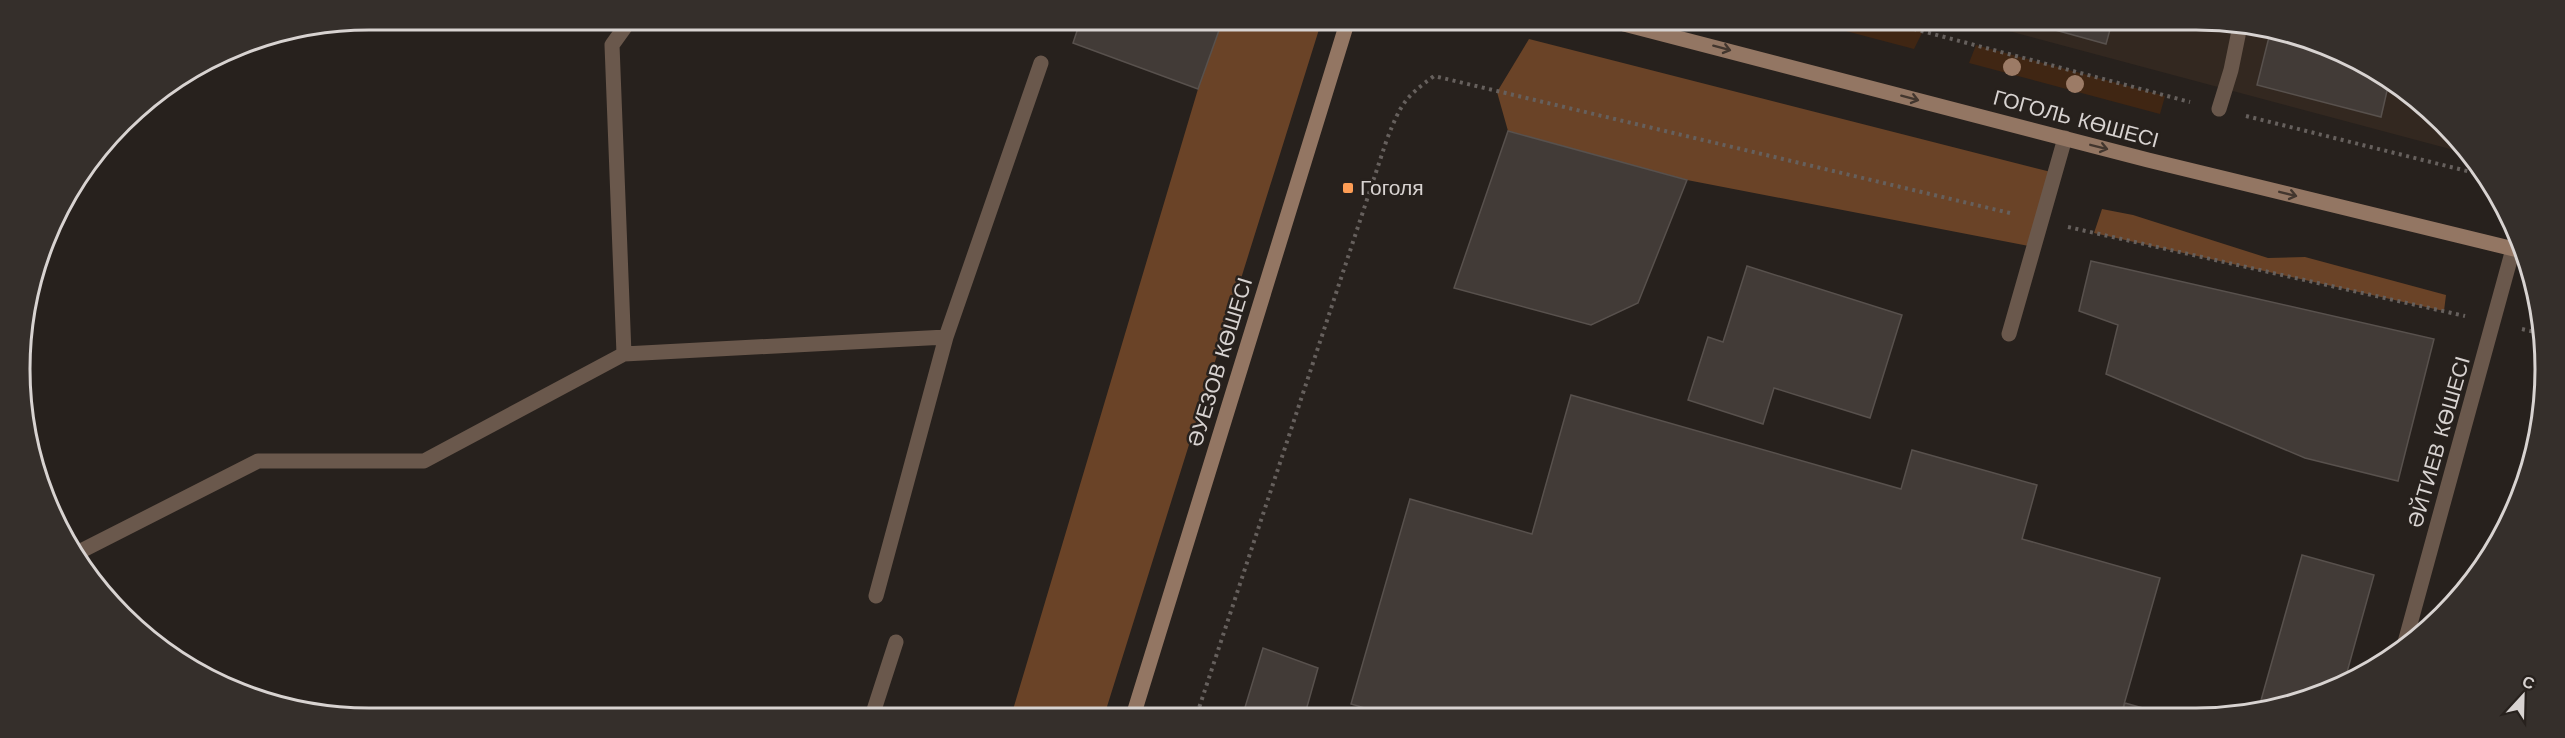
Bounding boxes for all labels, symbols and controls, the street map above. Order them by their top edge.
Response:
one-way arrow [1712,43,1731,55]
street label: ГОГОЛЬ КӨШЕСІ [1991,84,2162,153]
one-way arrow [1900,92,1919,104]
one-way arrow [2089,142,2108,153]
place label: Гоголя [1360,175,1424,200]
marker: Гоголя [1341,181,1355,195]
one-way arrow [2278,188,2297,200]
street label: ӘУЕЗОВ КӨШЕСІ [1182,274,1257,449]
street label: ӘЙТИЕВ КӨШЕСІ [2402,353,2475,530]
north arrow [2493,666,2553,726]
text: С [2520,672,2538,694]

